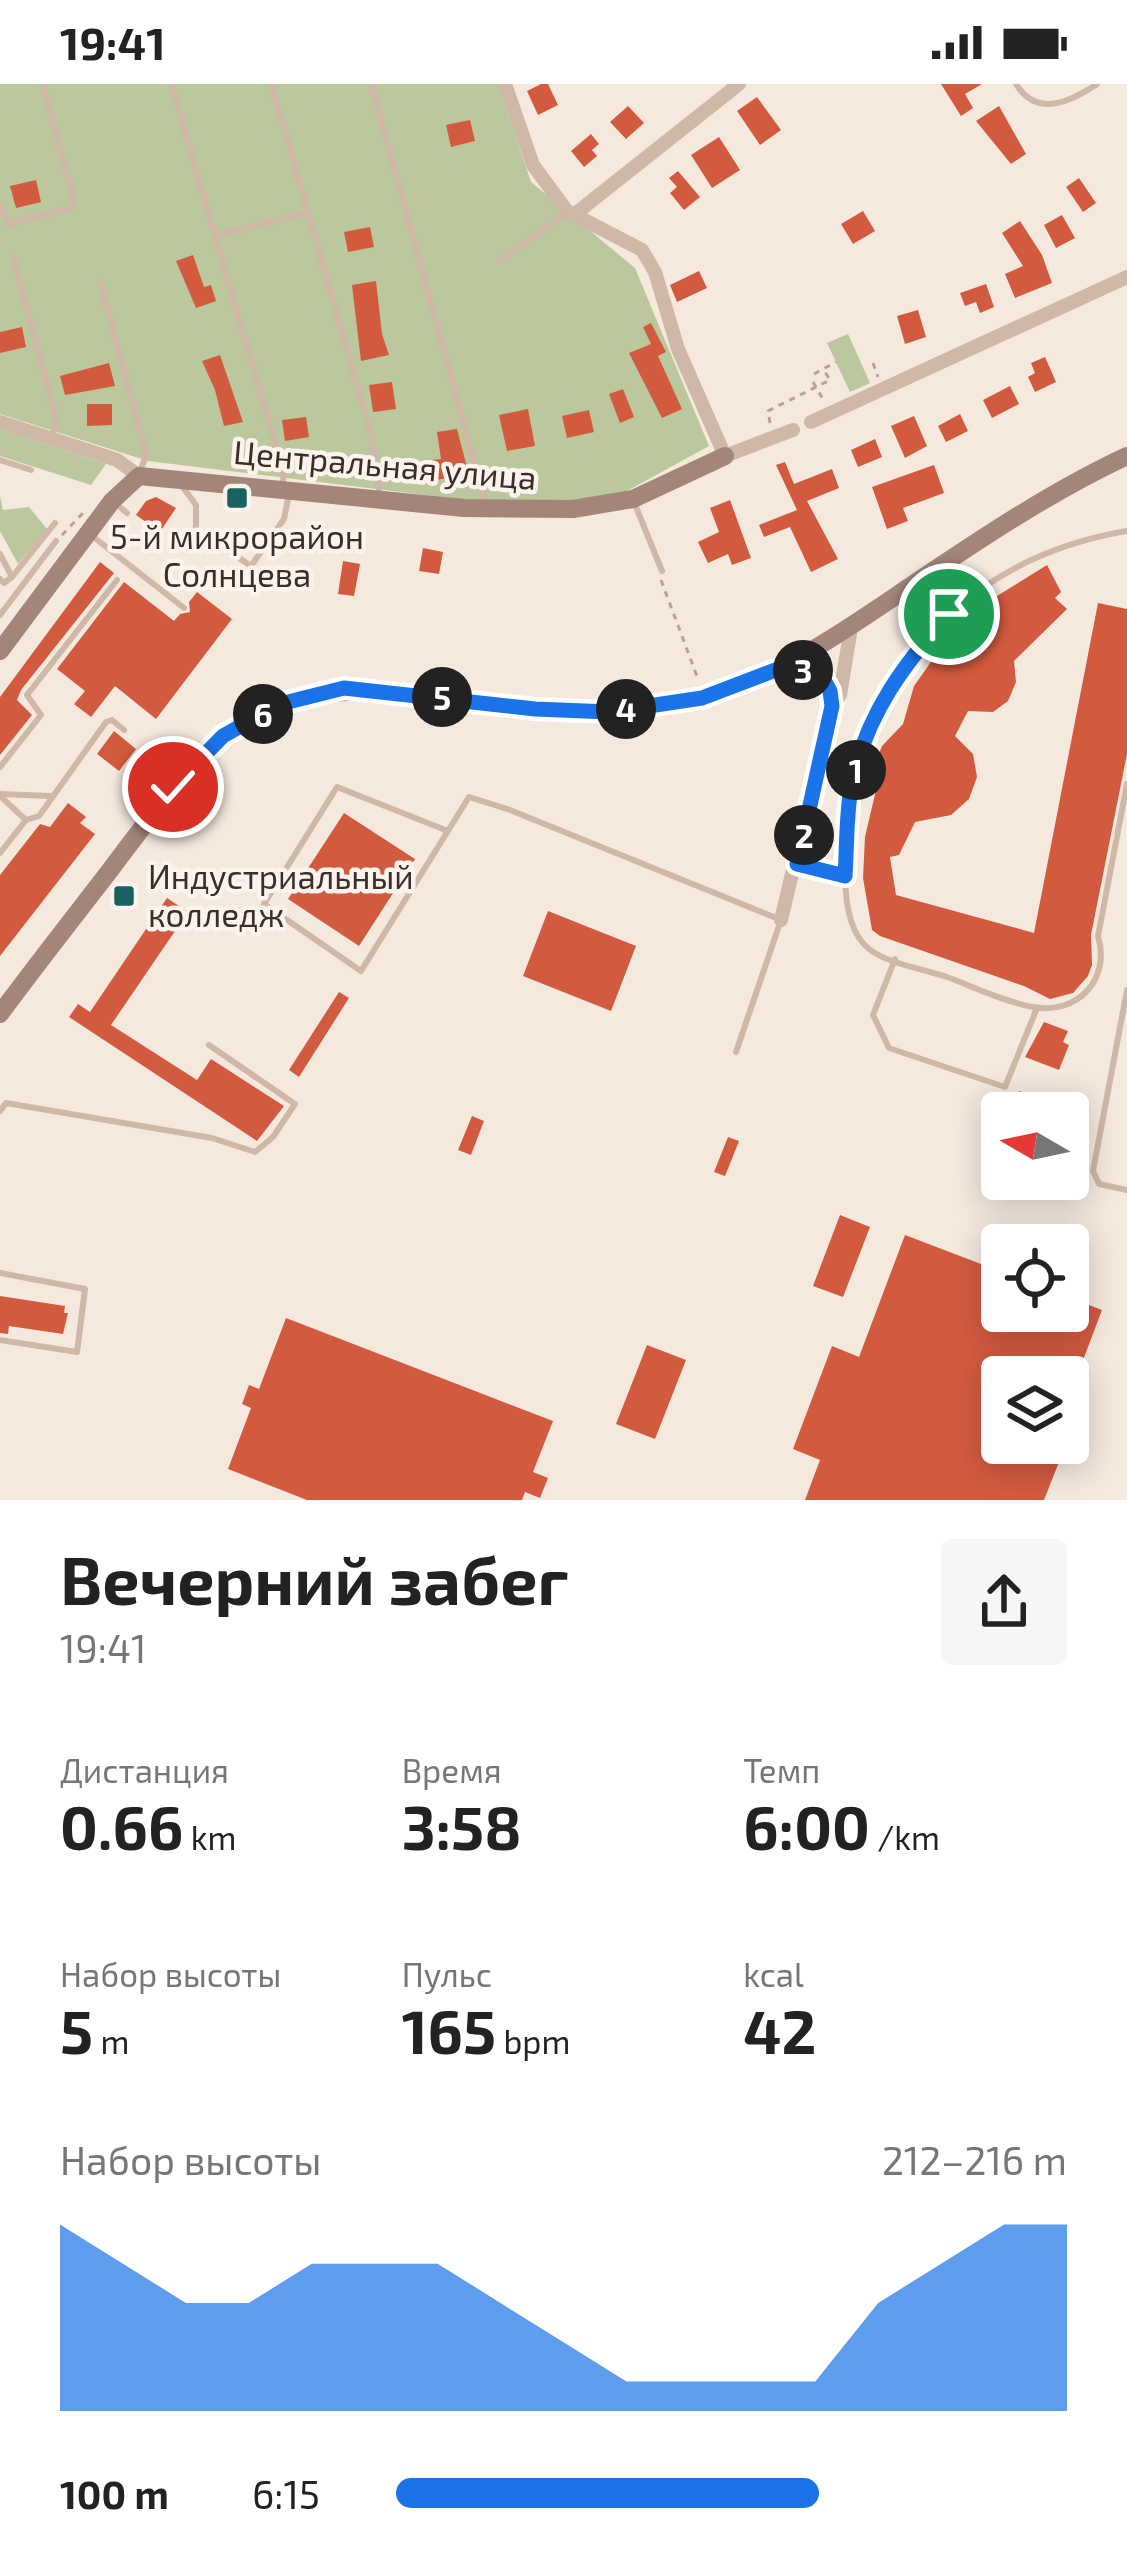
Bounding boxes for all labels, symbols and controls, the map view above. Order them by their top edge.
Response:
text: 19:41 [60,15,166,69]
street label: Центральная улица [232,431,538,498]
marker: 5-й микрорайон Солнцева [224,485,250,511]
place label: 5-й микрорайон Солнцева [110,516,364,594]
pin [898,563,1000,665]
icon: arrive [916,581,982,647]
pin: 3 [773,640,833,700]
text: 3 [794,650,812,690]
pin: 5 [412,667,472,727]
text: 5 [433,677,451,717]
pin: 4 [596,679,656,739]
pin: 6 [233,684,293,744]
text: 4 [615,689,637,729]
text: 6 [253,694,273,734]
pin [122,736,224,838]
pin: 1 [826,740,886,800]
text: 1 [849,750,863,790]
icon: check [140,754,206,820]
pin: 2 [774,805,834,865]
text: 2 [794,815,814,855]
place label: Индустриальный колледж [148,856,414,934]
marker: Индустриальный колледж [111,883,137,909]
north arrow [981,1092,1089,1200]
map controls [981,1092,1089,1464]
button: locate [981,1224,1089,1332]
button: layers [981,1356,1089,1464]
text: Вечерний забег [60,1539,568,1618]
button: share [941,1539,1067,1665]
text: 19:41 [60,1624,147,1671]
text: Дистанция [60,1750,229,1790]
text: Время [402,1750,502,1790]
text: Темп [743,1750,820,1790]
text: 0.66 [60,1790,183,1862]
text: 3:58 [402,1790,522,1862]
text: 6:00 [743,1790,870,1862]
text: km [183,1817,236,1857]
text: /km [870,1817,940,1857]
text: Набор высоты [60,1954,281,1994]
text: Пульс [402,1954,492,1994]
text: kcal [743,1954,804,1994]
text: 5 [60,1994,93,2066]
text: 165 [402,1994,496,2066]
text: 42 [743,1994,816,2066]
text: m [93,2021,129,2061]
text: bpm [496,2021,570,2061]
text: Набор высоты [60,2136,321,2183]
text: 212–216 m [882,2136,1067,2183]
text: 100 m [60,2470,169,2517]
text: 6:15 [252,2470,320,2517]

